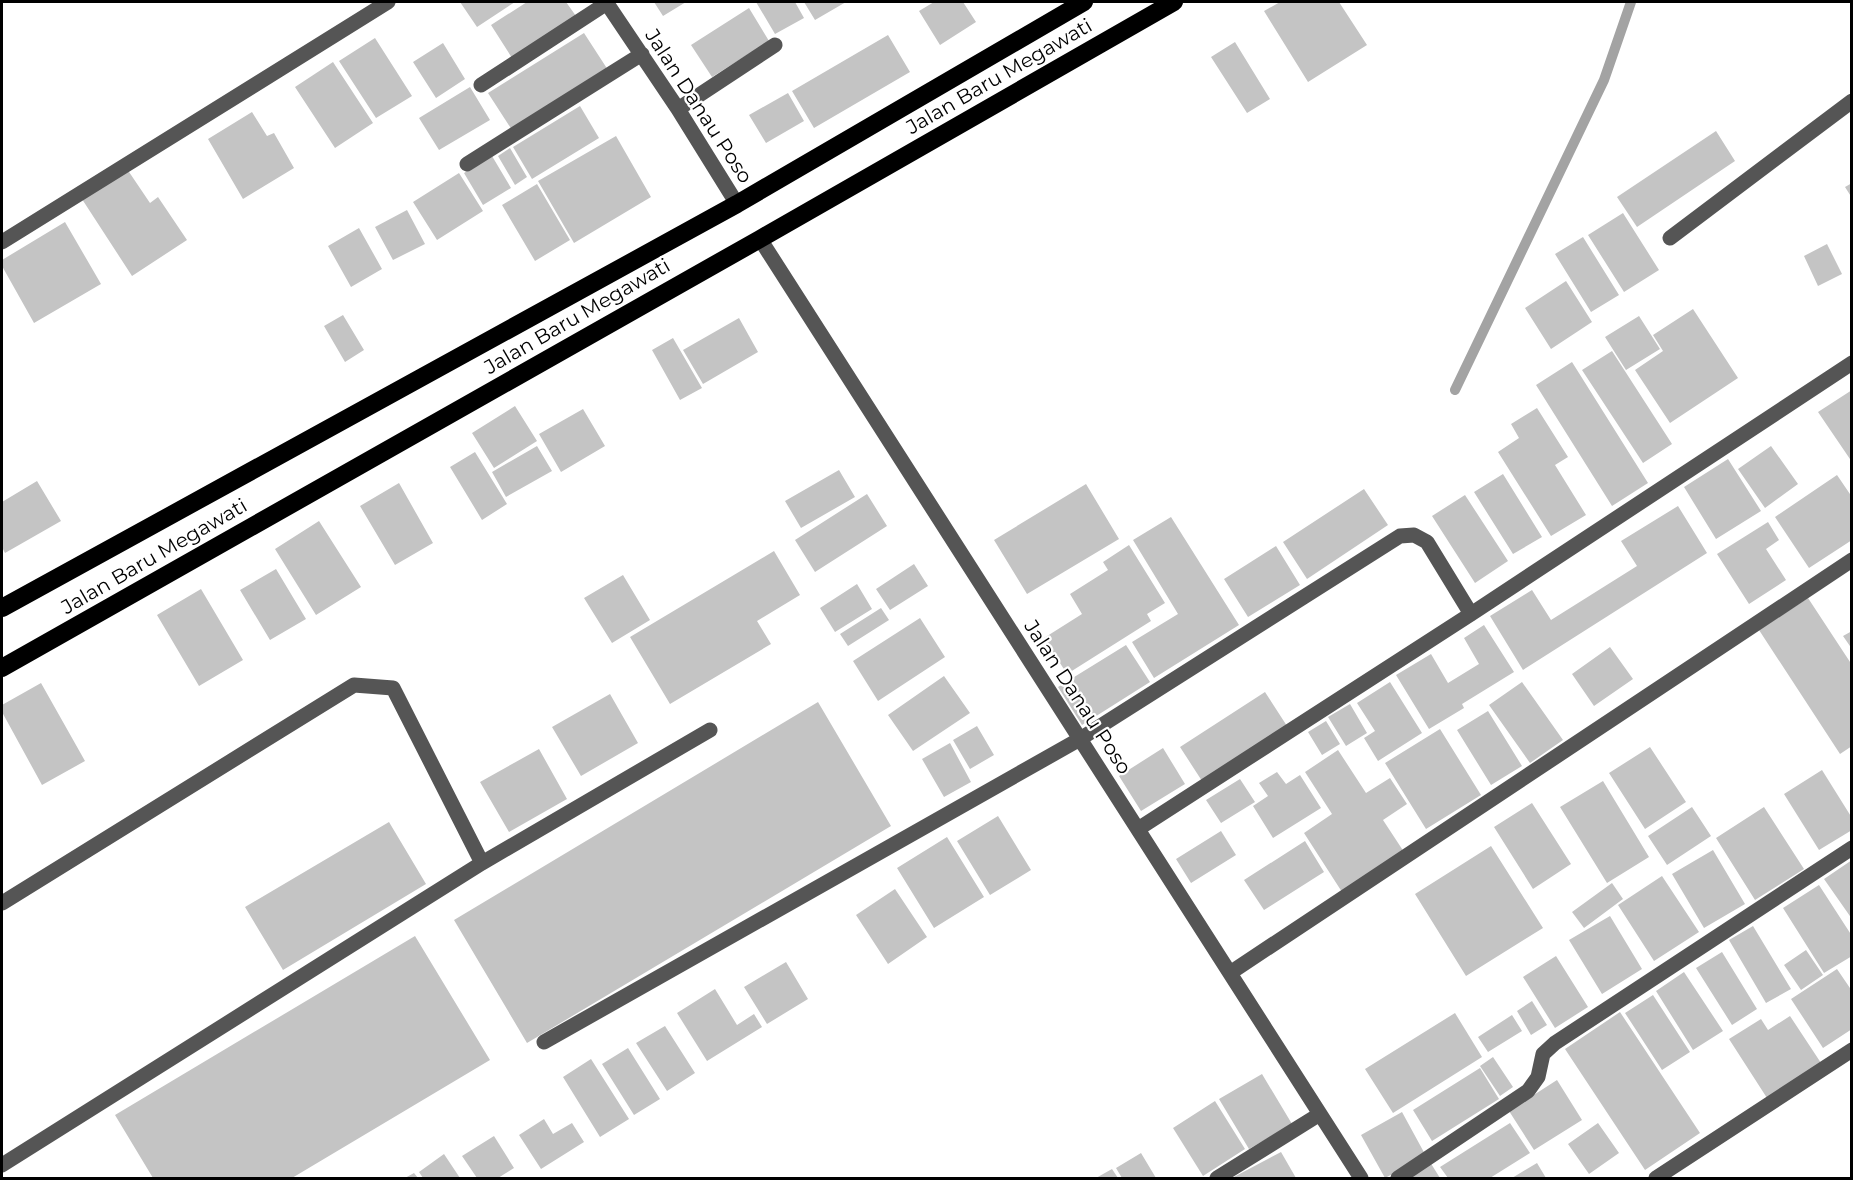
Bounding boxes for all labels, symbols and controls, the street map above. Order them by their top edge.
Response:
street label: Jalan Baru Megawati [901,13,1096,139]
street label: Jalan Danau Poso [640,24,758,188]
street label: Jalan Baru Megawati [479,253,674,379]
street label: Jalan Baru Megawati [56,493,251,619]
street label: Jalan Danau Poso [1019,615,1137,779]

